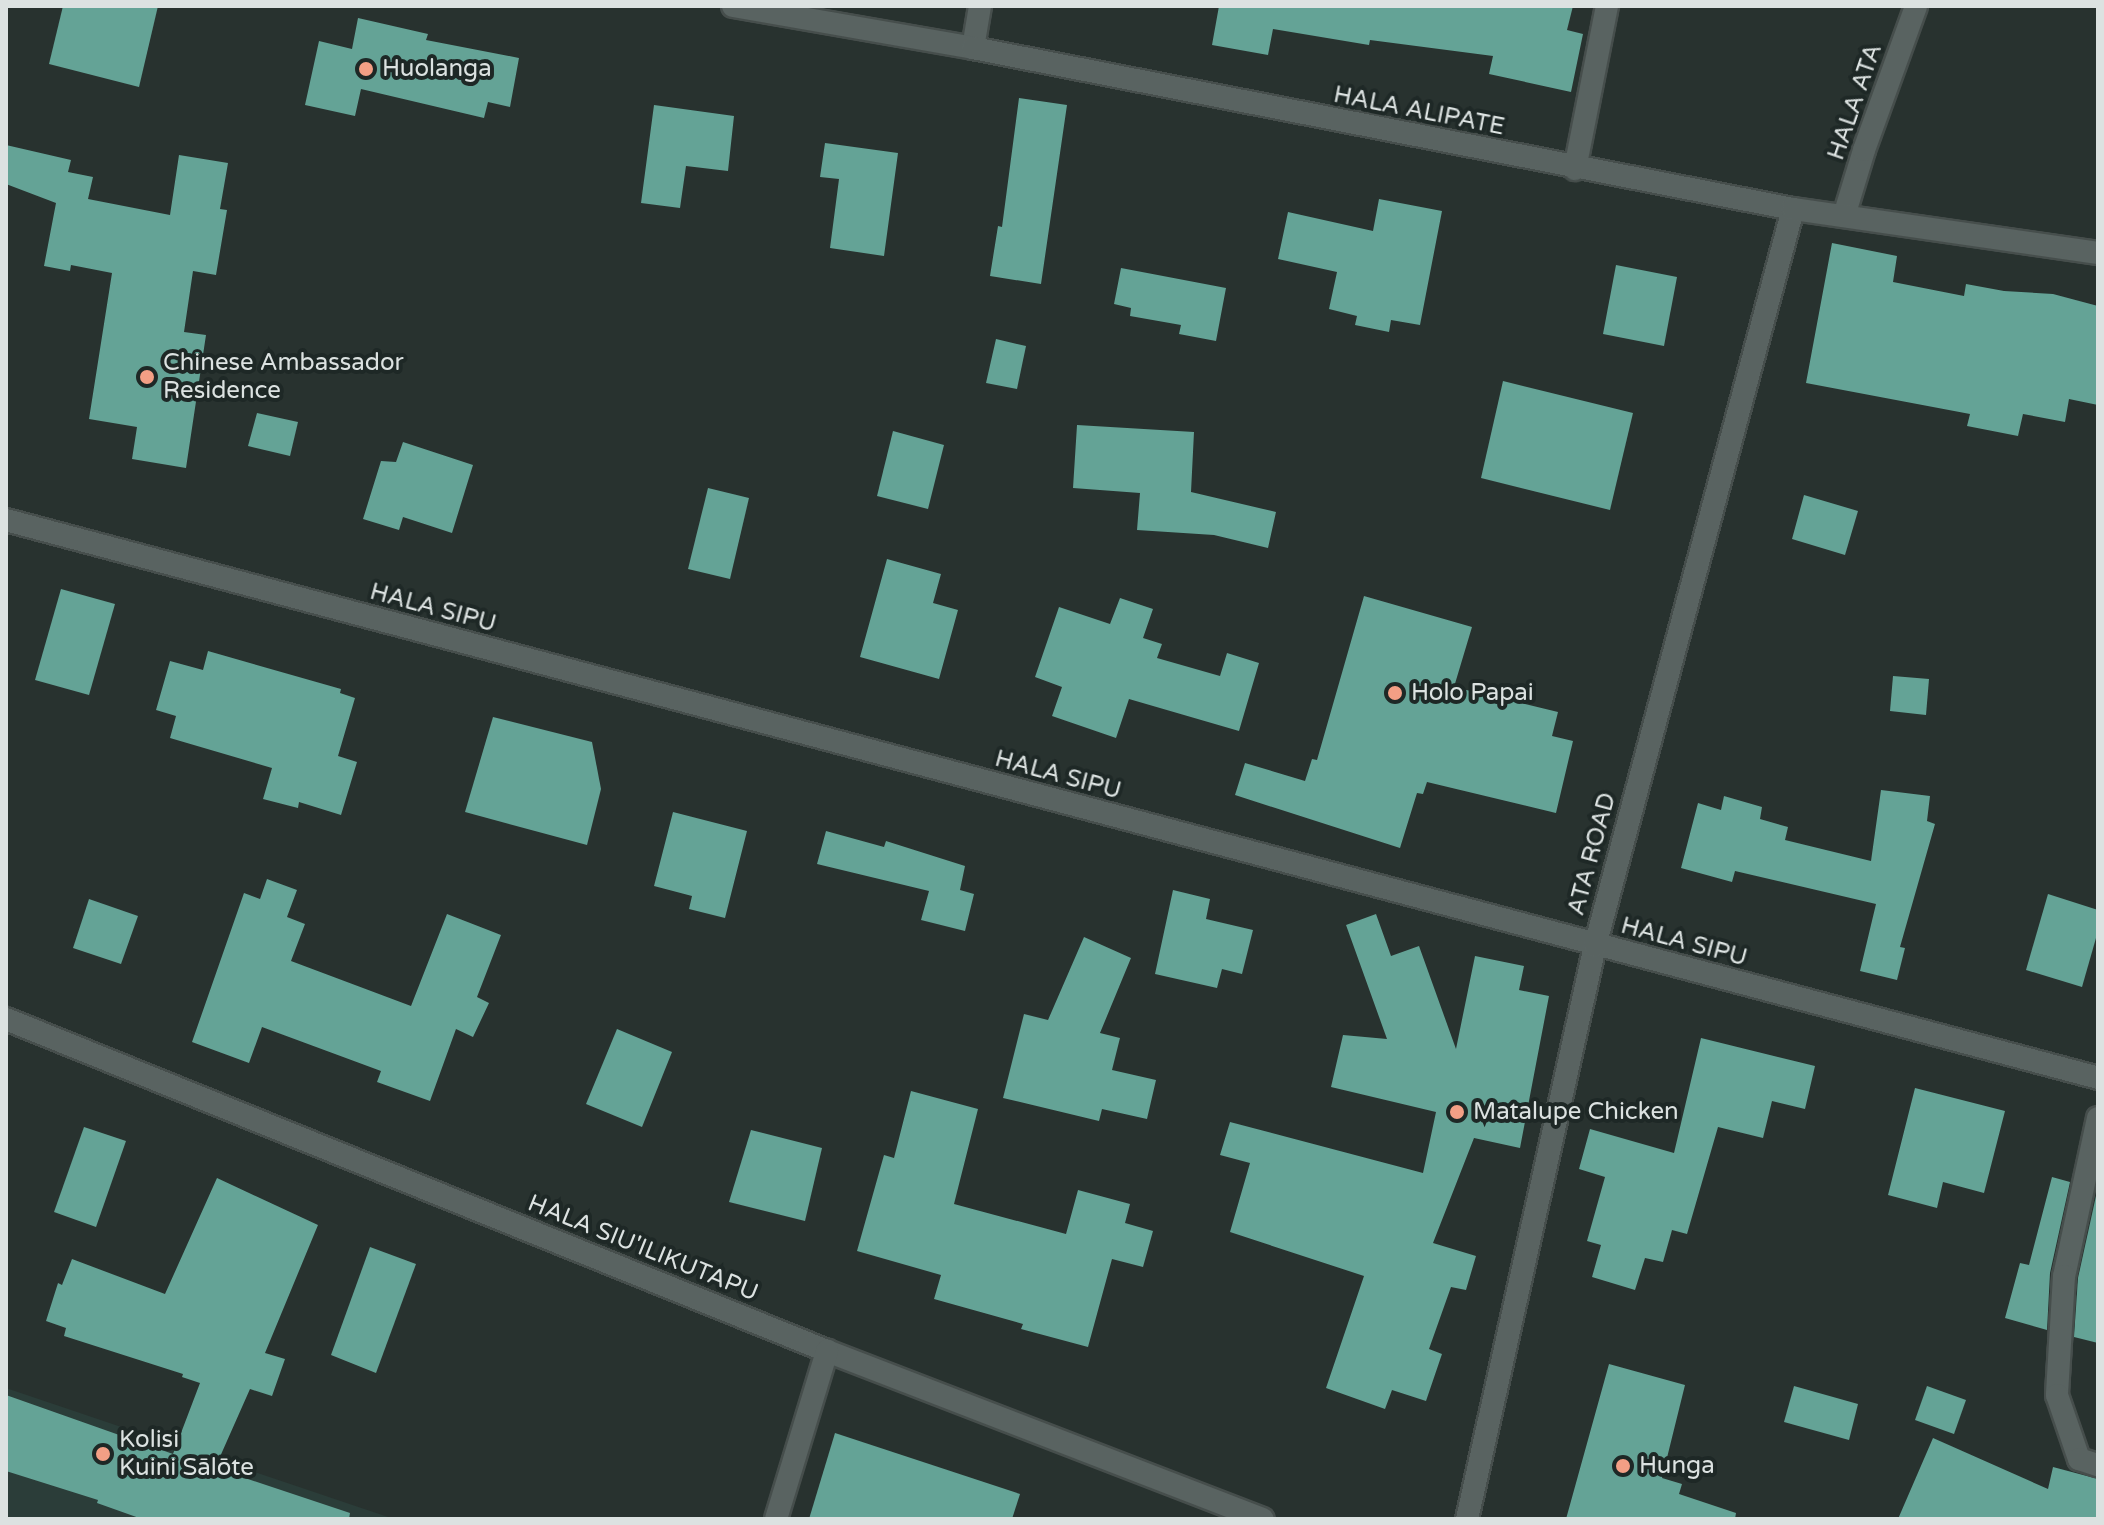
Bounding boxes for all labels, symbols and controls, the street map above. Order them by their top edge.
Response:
street label: HALA ATA [1822,40,1888,164]
place label: Huolanga [382,55,492,83]
marker: Huolanga [357,60,375,78]
street label: HALA ALIPATE [1331,80,1507,142]
place label: Chinese Ambassador Residence [163,349,404,405]
marker: Chinese Ambassador Residence [138,368,156,386]
street label: HALA SIPU [367,577,499,639]
place label: Holo Papai [1411,679,1534,707]
marker: Holo Papai [1386,684,1404,702]
street label: HALA SIPU [992,744,1124,806]
street label: ATA ROAD [1562,790,1622,918]
street label: HALA SIPU [1618,911,1750,973]
place label: Matalupe Chicken [1473,1098,1679,1126]
marker: Matalupe Chicken [1448,1103,1466,1121]
street label: HALA SIU'ILIKUTAPU [524,1189,762,1307]
place label: Kolisi Kuini Sālōte [119,1426,254,1482]
marker: Kolisi Kuini Sālōte [94,1445,112,1463]
place label: Hunga [1639,1452,1715,1480]
marker: Hunga [1614,1457,1632,1475]

